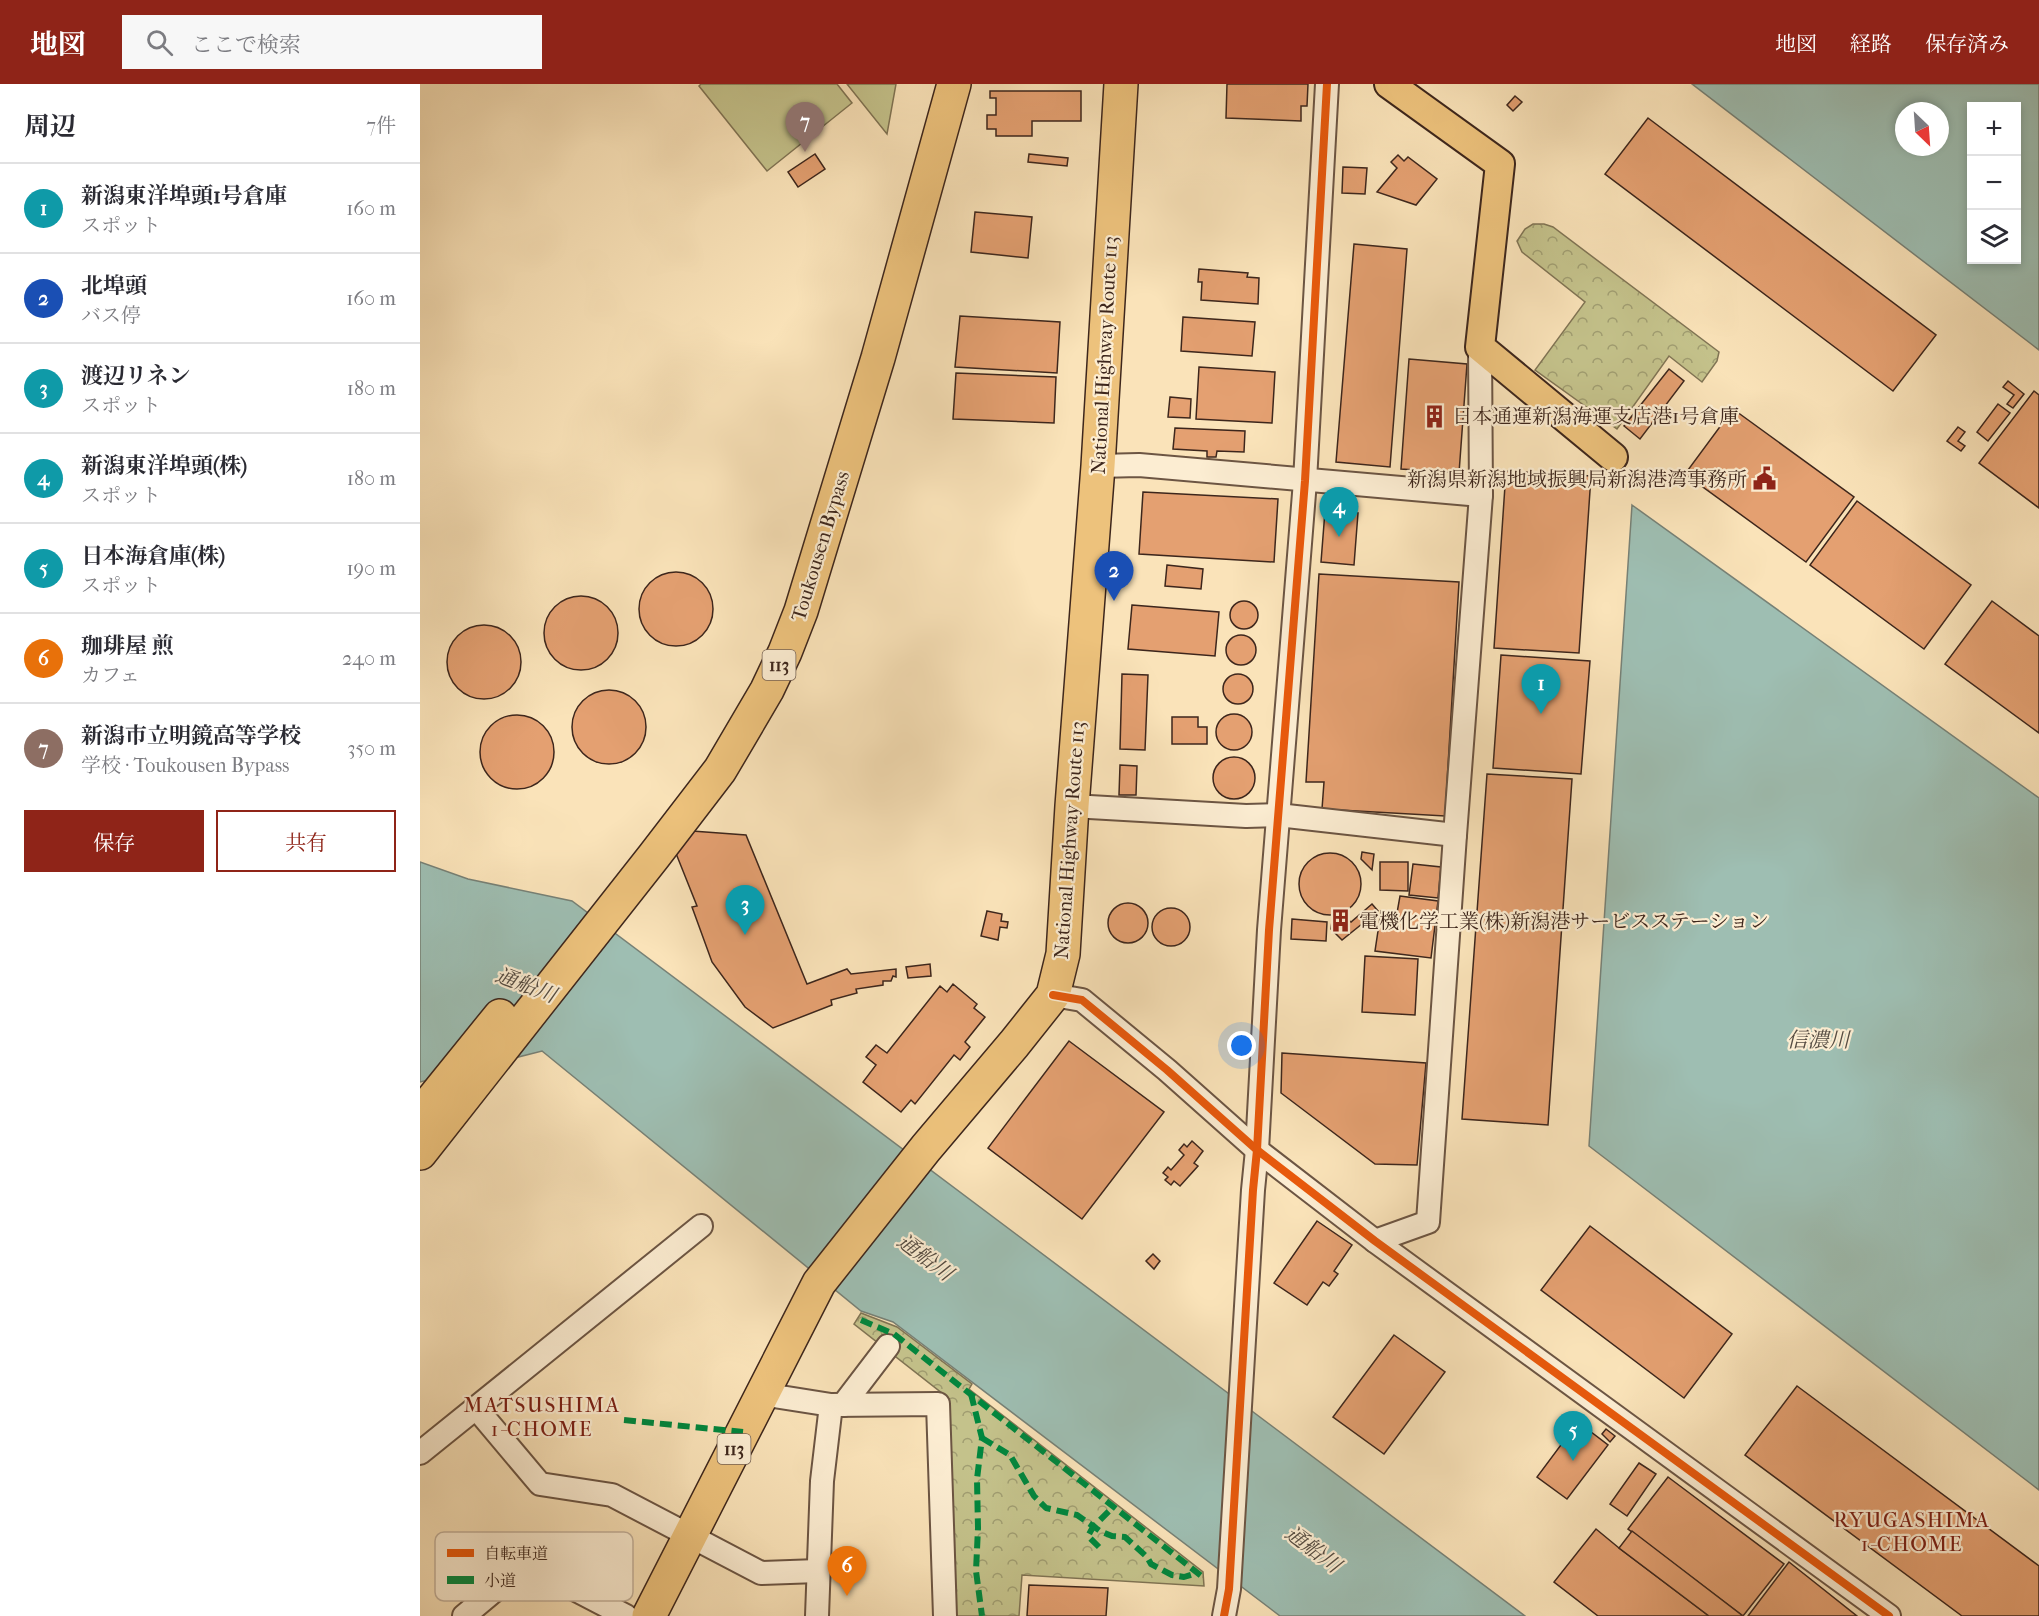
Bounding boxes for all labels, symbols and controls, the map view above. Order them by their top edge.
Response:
search box [122,15,542,69]
icon: search [143,26,176,59]
text: 地図 [30,28,86,61]
text: ここで検索 [191,32,301,58]
text: 地図 [1775,32,1817,56]
text: 経路 [1850,32,1892,56]
text: 保存済み [1925,32,2009,56]
north arrow [1895,102,1949,156]
map controls [1967,102,2021,264]
button: + [1967,102,2021,156]
pin: 7 [786,103,824,152]
text: 周辺 [24,111,76,142]
text: 7件 [366,114,396,137]
button: − [1967,156,2021,210]
text: 新潟東洋埠頭1号倉庫 [81,183,287,209]
text: 1 [40,197,47,220]
text: 160 m [346,197,396,220]
button: layers [1967,210,2021,264]
text: スポット [81,214,161,237]
street label: National Highway Route 113 [1087,235,1122,475]
text: 北埠頭 [81,273,147,299]
text: 2 [38,287,49,310]
text: 160 m [346,287,396,310]
text: バス停 [81,304,141,327]
text: 渡辺リネン [81,363,191,389]
text: 3 [39,377,48,400]
text: 180 m [347,377,396,400]
text: スポット [81,394,161,417]
building icon: 日本通運新潟海運支店港1号倉庫 [1421,403,1447,429]
place label: 日本通運新潟海運支店港1号倉庫 [1452,405,1739,428]
text: 新潟東洋埠頭(株) [81,453,247,479]
public building icon: 新潟県新潟地域振興局新潟港湾事務所 [1752,466,1778,492]
text: 4 [38,467,49,490]
text: 180 m [347,467,396,490]
street label: Toukousen Bypass [787,468,854,624]
place label: 新潟県新潟地域振興局新潟港湾事務所 [1407,468,1747,491]
text: スポット [81,484,161,507]
pin: 4 [1320,488,1358,537]
text: 日本海倉庫(株) [81,543,225,569]
pin: 2 [1094,552,1134,601]
text: 5 [39,557,48,580]
text: 190 m [346,557,396,580]
text: スポット [81,574,161,597]
text: 珈琲屋 煎 [81,633,174,659]
text: 6 [38,647,49,670]
text: 240 m [342,647,396,670]
road number: 113 [762,650,796,680]
text: カフェ [81,664,140,687]
pin: 1 [1522,664,1560,714]
street label: National Highway Route 113 [1050,720,1089,960]
text: 新潟市立明鏡高等学校 [81,723,301,749]
text: 7 [39,737,48,760]
text: 350 m [347,737,396,760]
text: 学校 · Toukousen Bypass [81,754,289,777]
button: 保存 [24,810,204,872]
button: 共有 [216,810,396,872]
pin: 3 [726,886,764,935]
building icon: 電機化学工業(株)新潟港サービスステーション [1328,908,1354,934]
place label: 電機化学工業(株)新潟港サービスステーション [1359,910,1769,933]
water label: 通船川 [492,963,562,1008]
water label: 信濃川 [1787,1028,1851,1052]
your location [1227,1031,1256,1060]
water label: 通船川 [893,1228,959,1287]
district label: MATSUSHIMA 1-CHOME [463,1393,621,1441]
pin: 5 [1554,1412,1592,1461]
road number: 113 [718,1434,750,1464]
district label: RYUGASHIMA 1-CHOME [1834,1508,1990,1556]
water label: 通船川 [1281,1520,1347,1579]
legend [435,1532,633,1601]
text: 自転車道 [484,1544,548,1563]
pin: 6 [828,1546,866,1596]
text: 小道 [484,1571,516,1590]

